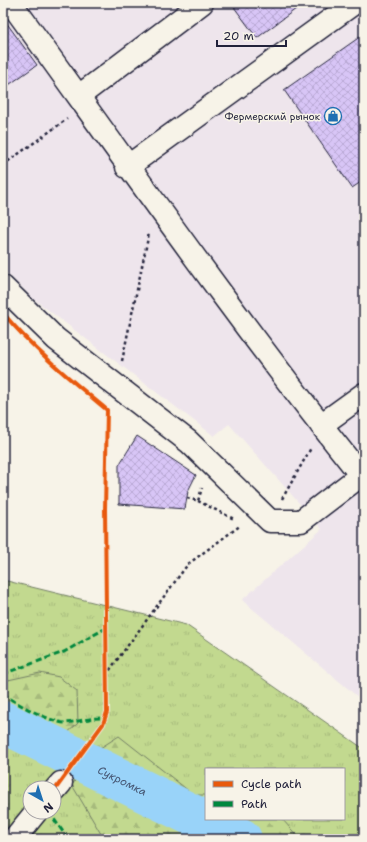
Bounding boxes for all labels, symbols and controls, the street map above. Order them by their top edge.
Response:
scale bar [217,22,286,48]
text: 20 m [223,28,254,44]
shop icon: Фермерский рынок [323,106,343,126]
place label: Фермерский рынок [224,110,321,123]
water label: Сукромка [95,763,149,800]
legend [205,768,345,820]
text: Cycle path [241,776,302,792]
north arrow [22,780,62,820]
text: Path [241,796,267,812]
text: N [40,799,56,816]

